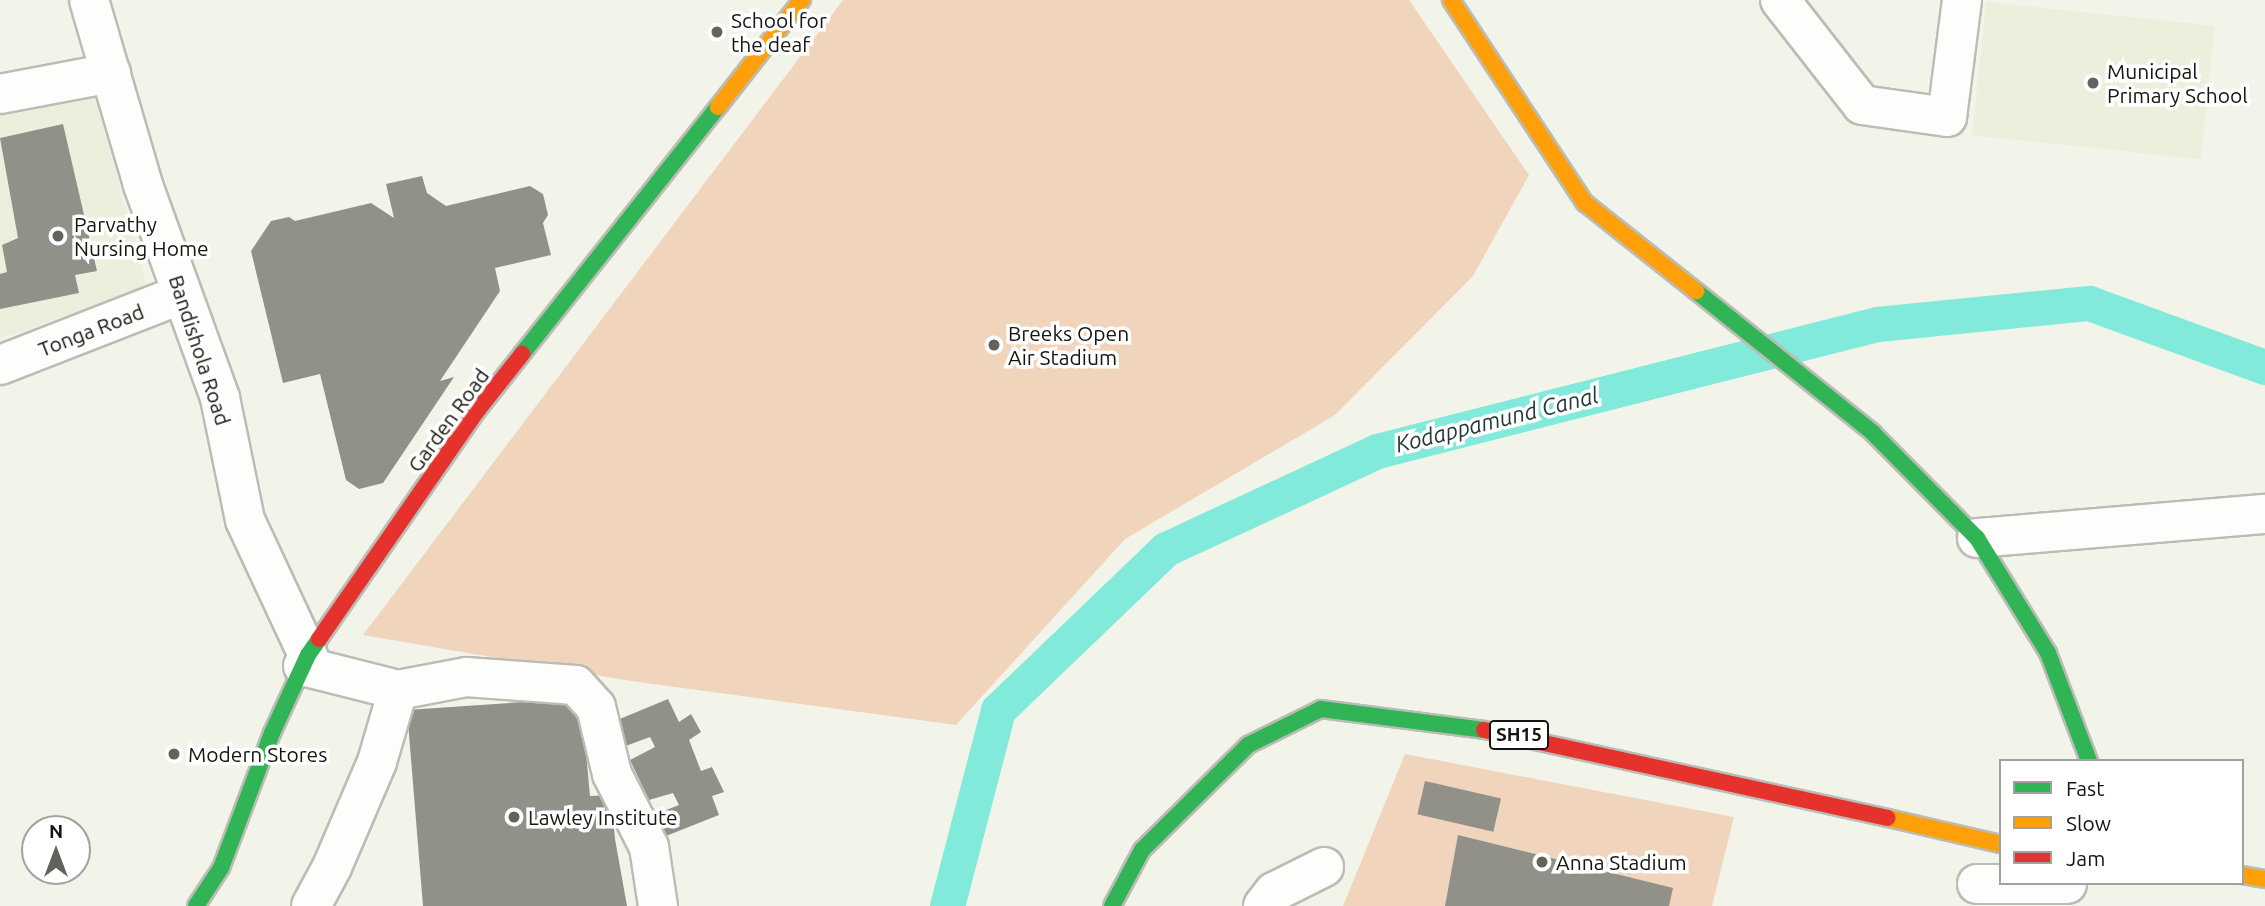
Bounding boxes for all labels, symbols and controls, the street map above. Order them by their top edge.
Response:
place label: School for the deaf [731,7,827,57]
marker: School for the deaf [709,24,725,40]
place label: Municipal Primary School [2107,58,2248,108]
marker: Municipal Primary School [2085,75,2101,91]
place label: Parvathy Nursing Home [74,211,209,261]
marker: Parvathy Nursing Home [48,226,68,246]
street label: Bandishola Road [164,272,236,428]
street label: Tonga Road [35,298,147,362]
place label: Breeks Open Air Stadium [1008,320,1129,370]
marker: Breeks Open Air Stadium [986,337,1002,353]
street label: Garden Road [402,363,494,477]
water label: Kodappamund Canal [1393,381,1601,459]
road number: SH15 [1488,720,1550,750]
place label: Modern Stores [188,741,327,767]
marker: Modern Stores [166,746,182,762]
legend [1999,759,2244,885]
text: Fast [2066,776,2104,800]
place label: Lawley Institute [528,804,678,830]
marker: Lawley Institute [506,809,522,825]
text: Slow [2066,811,2111,835]
north arrow [21,815,91,885]
text: N [49,820,63,842]
text: Jam [2066,846,2105,870]
place label: Anna Stadium [1556,849,1687,875]
marker: Anna Stadium [1534,854,1550,870]

